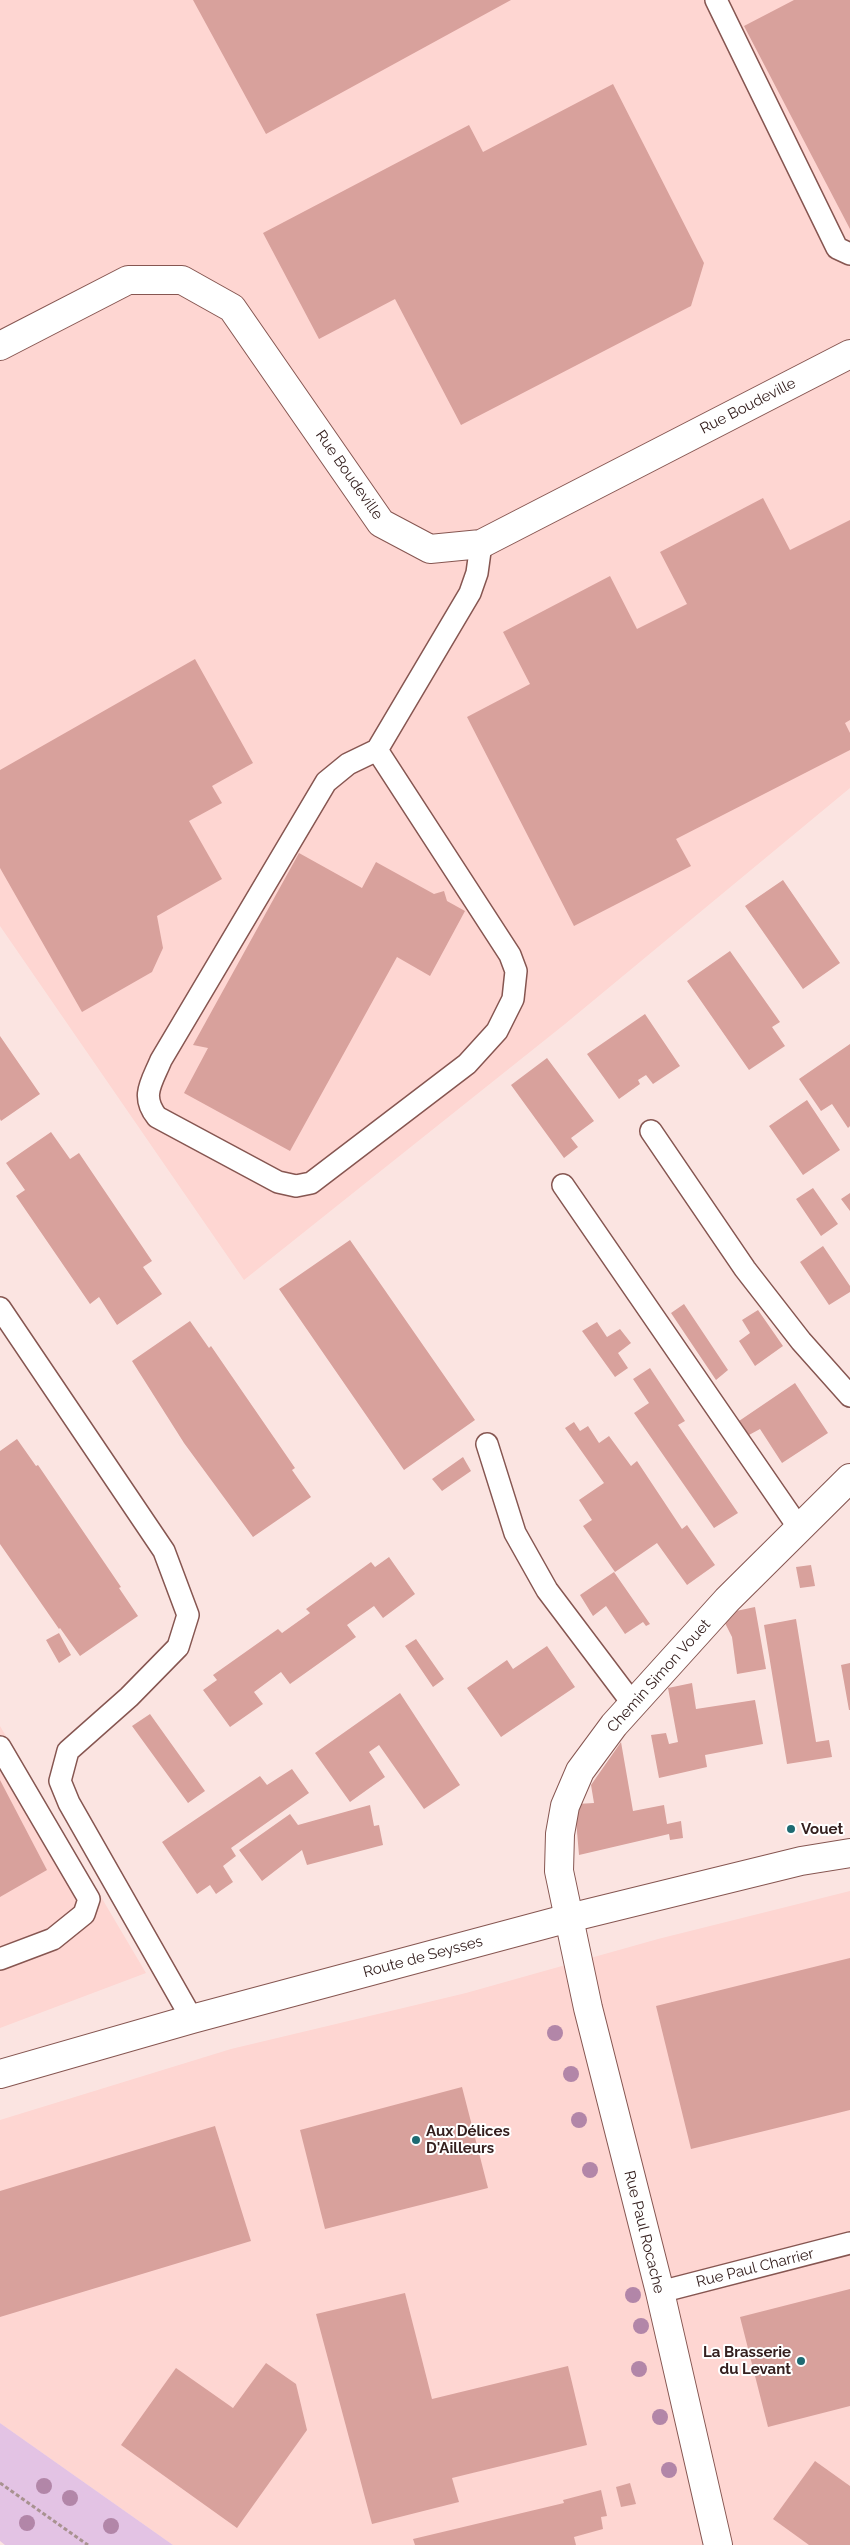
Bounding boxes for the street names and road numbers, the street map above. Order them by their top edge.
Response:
street label: Rue Boudeville [697,374,799,438]
street label: Rue Boudeville [311,427,387,523]
street label: Chemin Simon Vouet [603,1616,715,1736]
street label: Route de Seysses [361,1932,485,1982]
street label: Rue Paul Rocache [620,2169,668,2295]
street label: Rue Paul Charrier [694,2245,816,2291]

